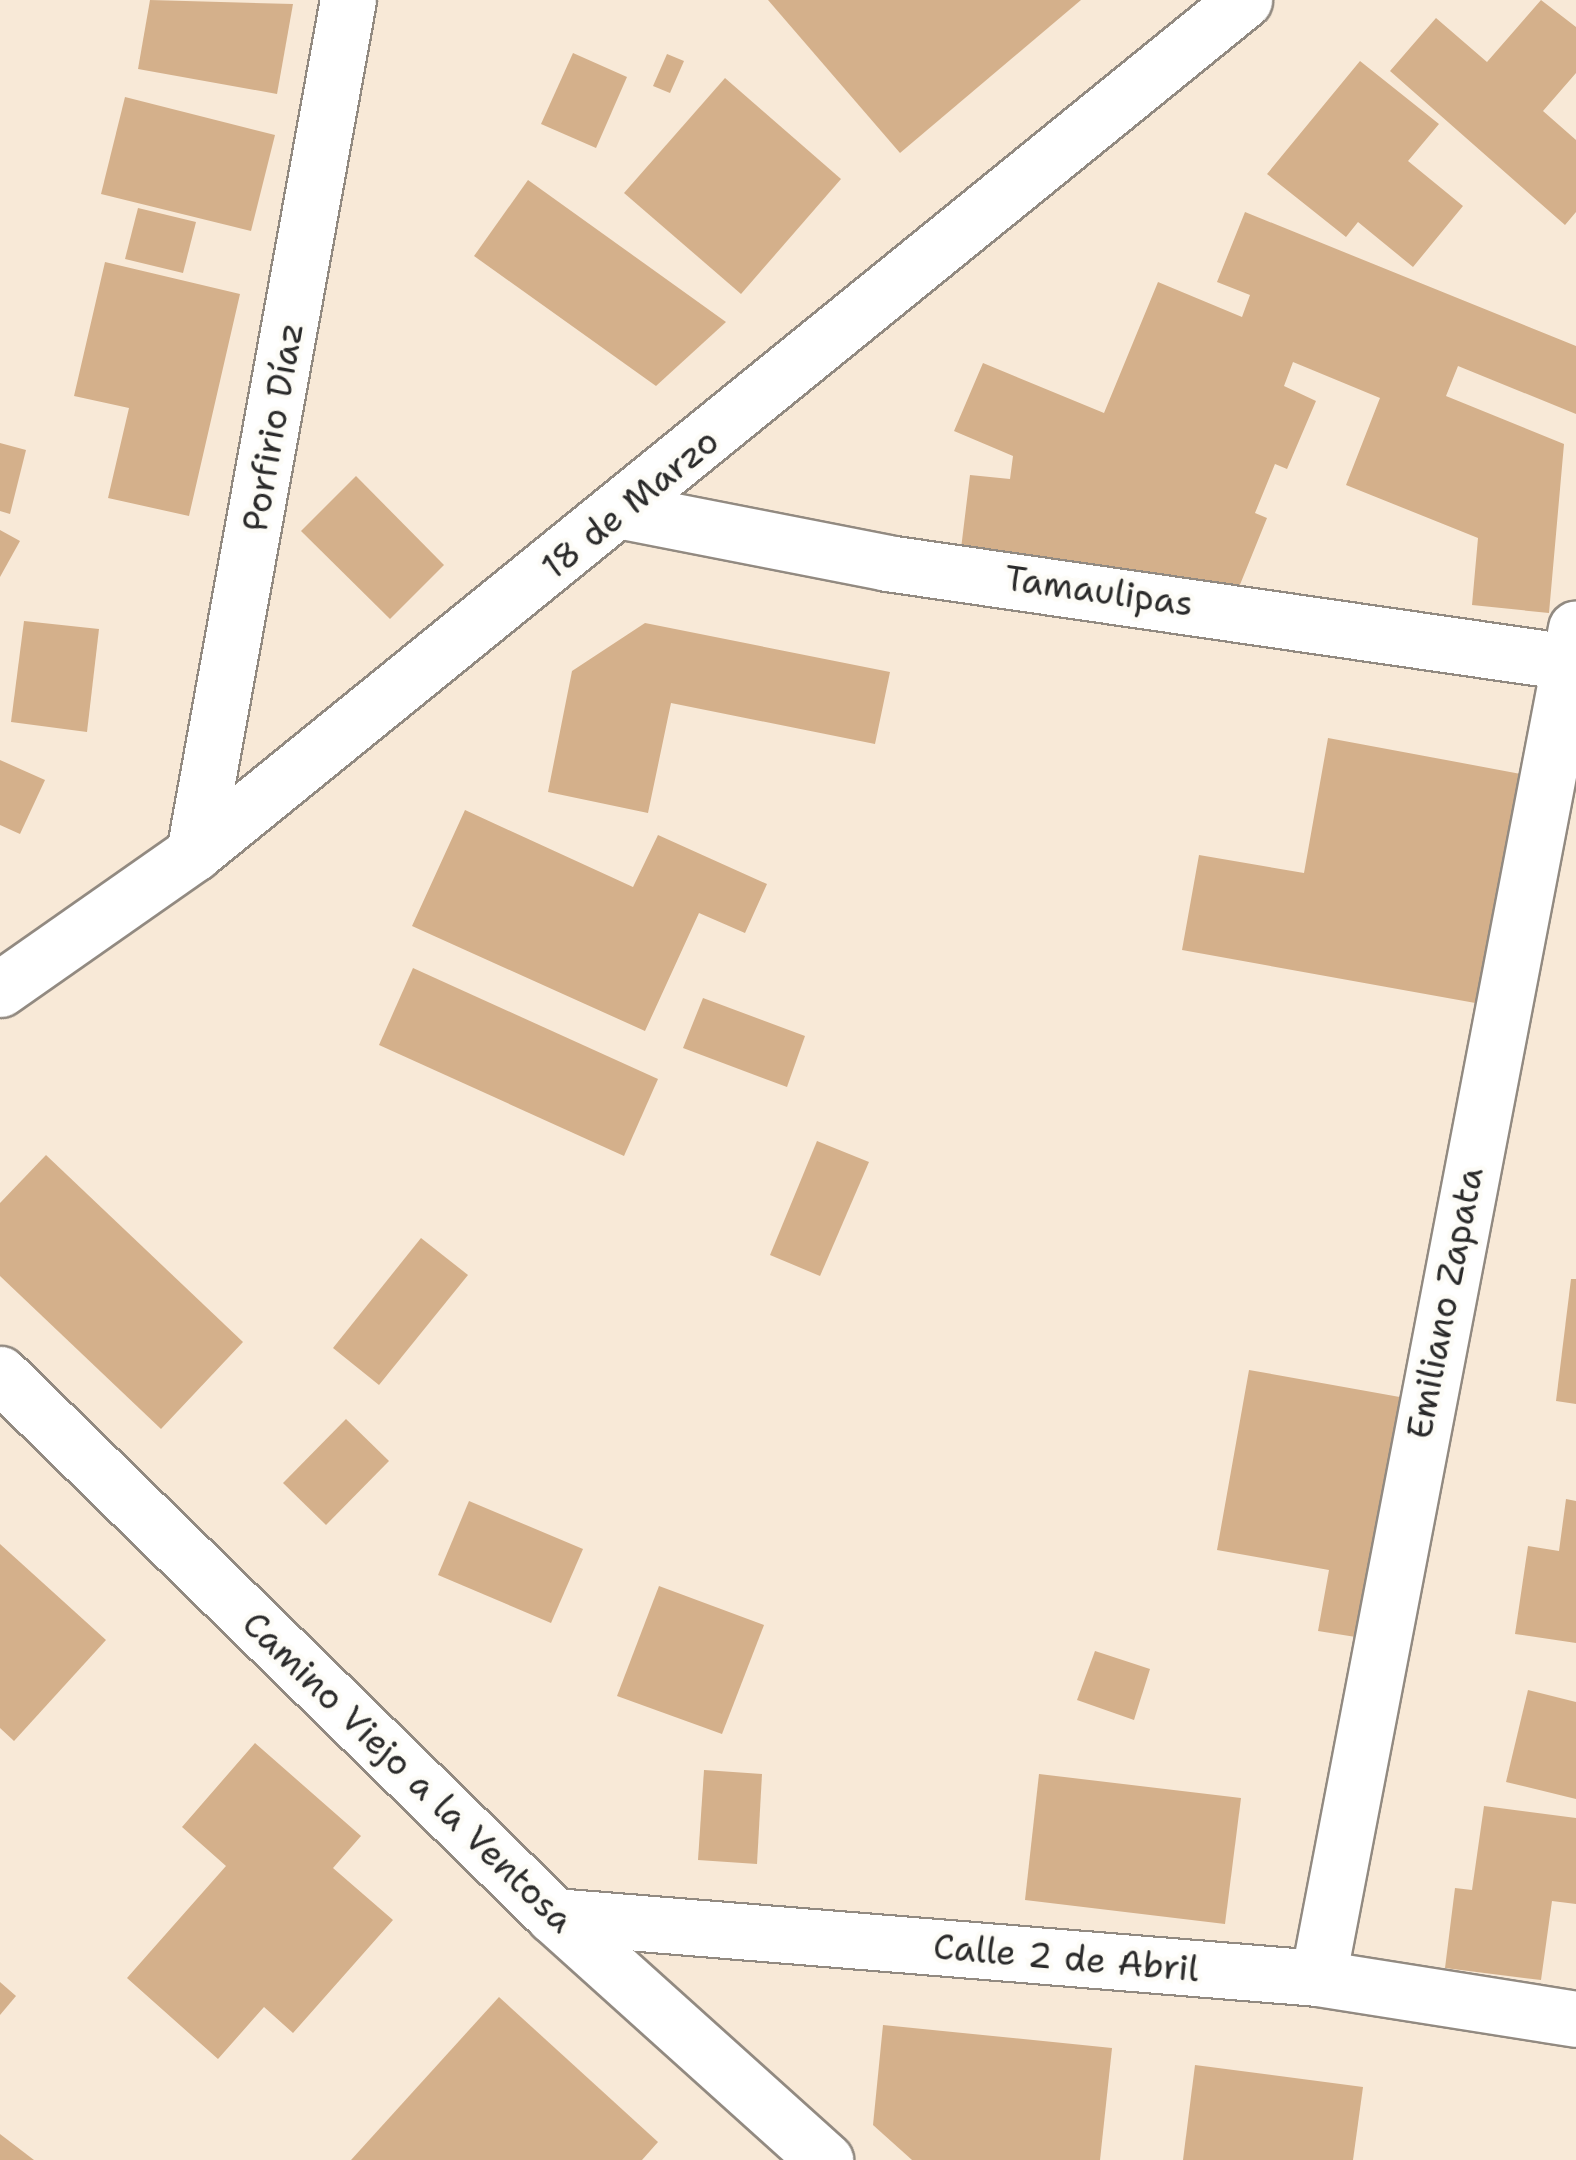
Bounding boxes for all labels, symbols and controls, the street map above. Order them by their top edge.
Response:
street label: Porfirio Díaz [234,319,312,535]
street label: 18 de Marzo [533,420,727,588]
street label: Tamaulipas [1002,557,1196,625]
street label: Emiliano Zapata [1398,1164,1492,1442]
street label: Camino Viejo a la Ventosa [234,1603,582,1941]
street label: Calle 2 de Abril [931,1925,1201,1991]

